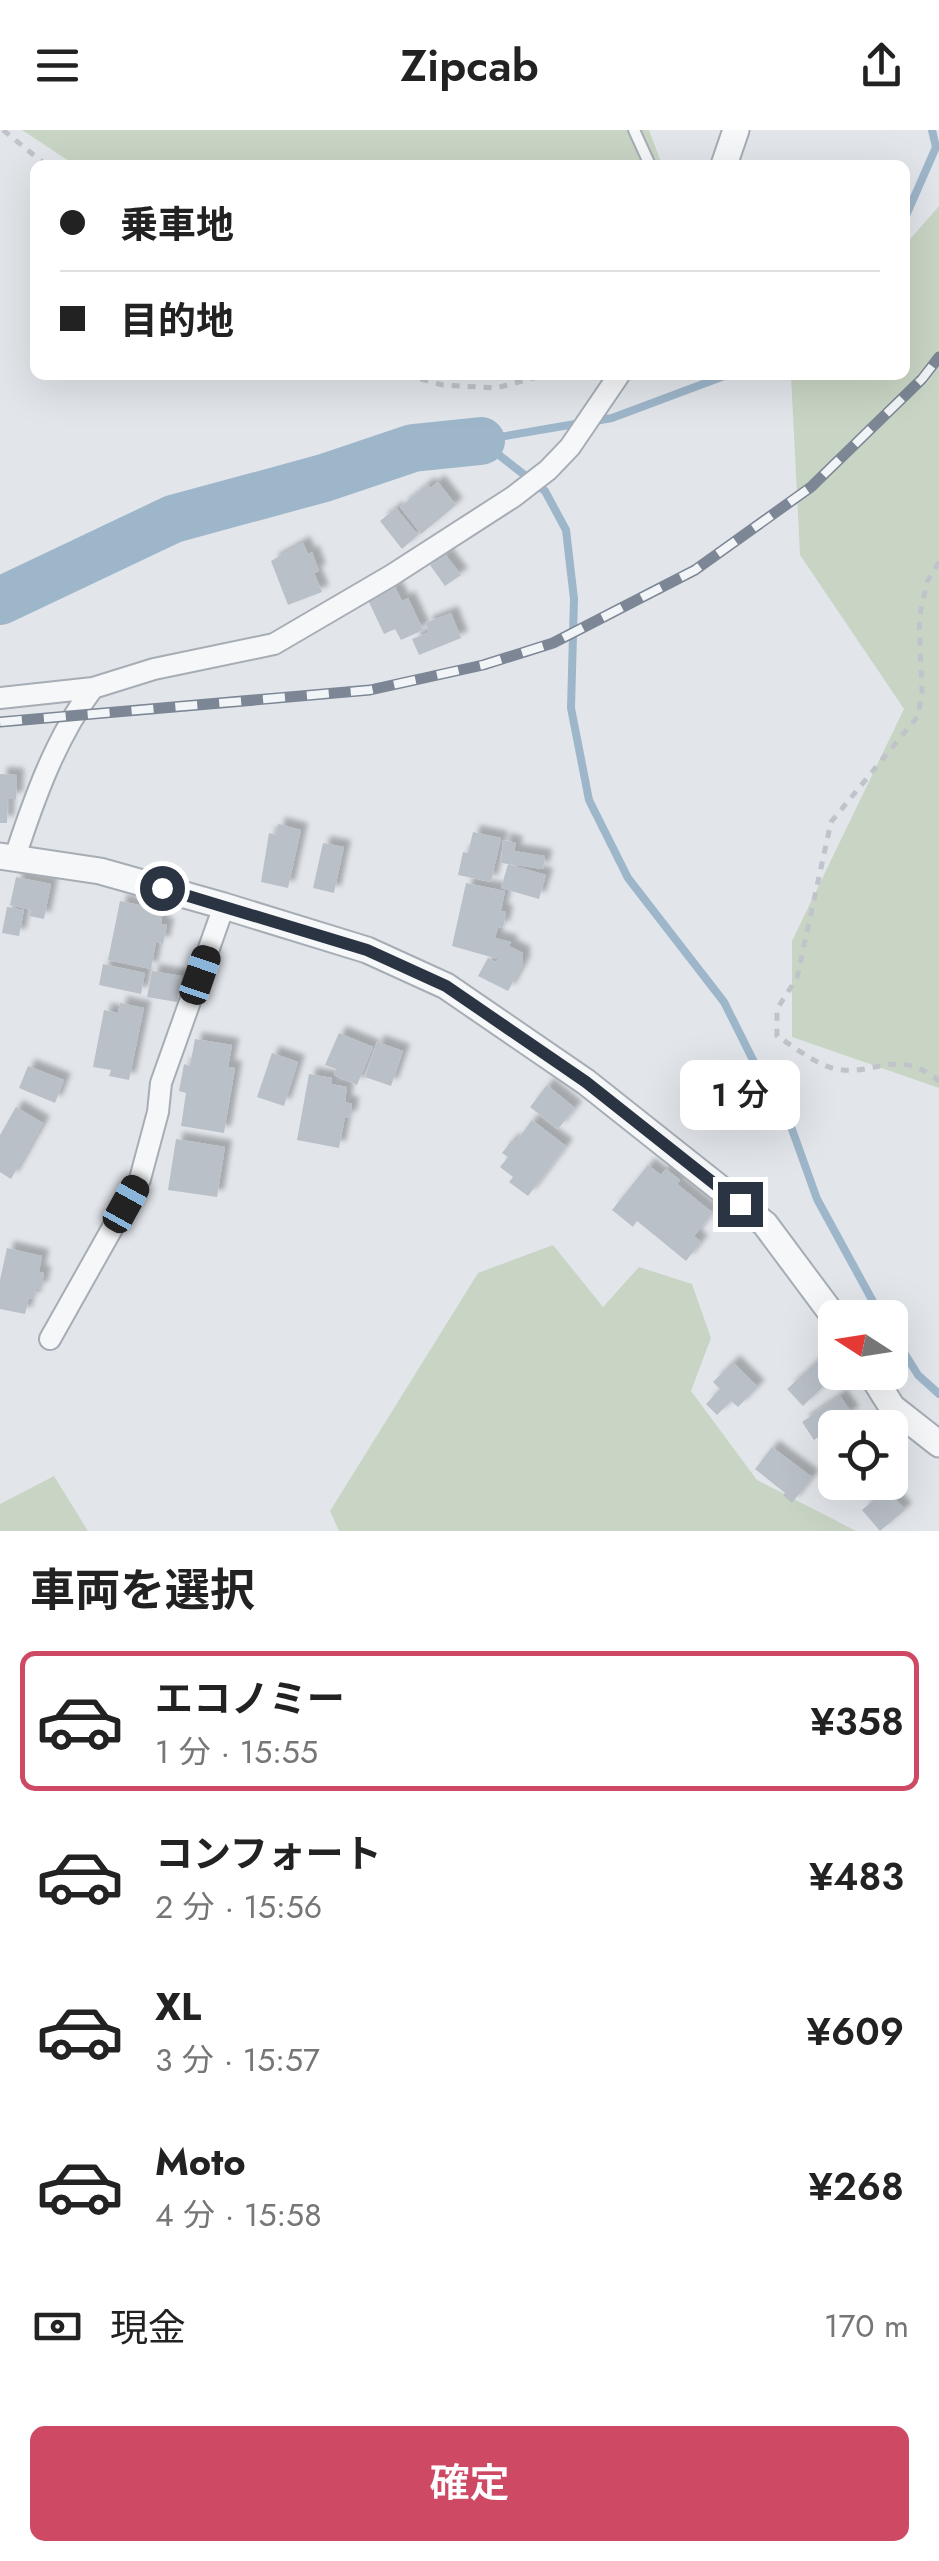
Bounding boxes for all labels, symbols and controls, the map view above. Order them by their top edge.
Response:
text: Zipcab [400,33,539,98]
icon: menu [30,38,85,93]
icon: share [854,38,909,93]
text: 乗車地 [120,197,234,252]
text: 目的地 [120,293,234,348]
route start [140,866,185,911]
car [176,942,224,1008]
callout: 1 分 [680,1059,800,1129]
text: 1 分 [711,1072,769,1118]
car [98,1170,154,1238]
route end [718,1182,763,1227]
north arrow [818,1300,908,1390]
map controls [818,1300,908,1500]
button: locate [818,1410,908,1500]
text: 車両を選択 [30,1558,255,1623]
text: エコノミー [155,1671,345,1726]
icon: car [35,1676,125,1766]
text: ¥358 [811,1694,904,1749]
text: 1 分 · 15:55 [155,1729,318,1775]
text: コンフォート [155,1826,382,1881]
icon: car [35,1831,125,1921]
text: ¥483 [809,1849,904,1904]
text: 2 分 · 15:56 [155,1884,322,1930]
text: XL [155,1979,201,2034]
icon: car [35,1986,125,2076]
text: ¥609 [807,2004,904,2059]
text: 3 分 · 15:57 [155,2037,320,2083]
text: Moto [155,2134,246,2189]
icon: car [35,2141,125,2231]
text: ¥268 [809,2159,904,2214]
text: 4 分 · 15:58 [155,2192,322,2238]
icon: cash [30,2299,85,2354]
text: 現金 [110,2300,186,2355]
text: 170 m [824,2303,909,2349]
button: 確定 [30,2426,909,2541]

